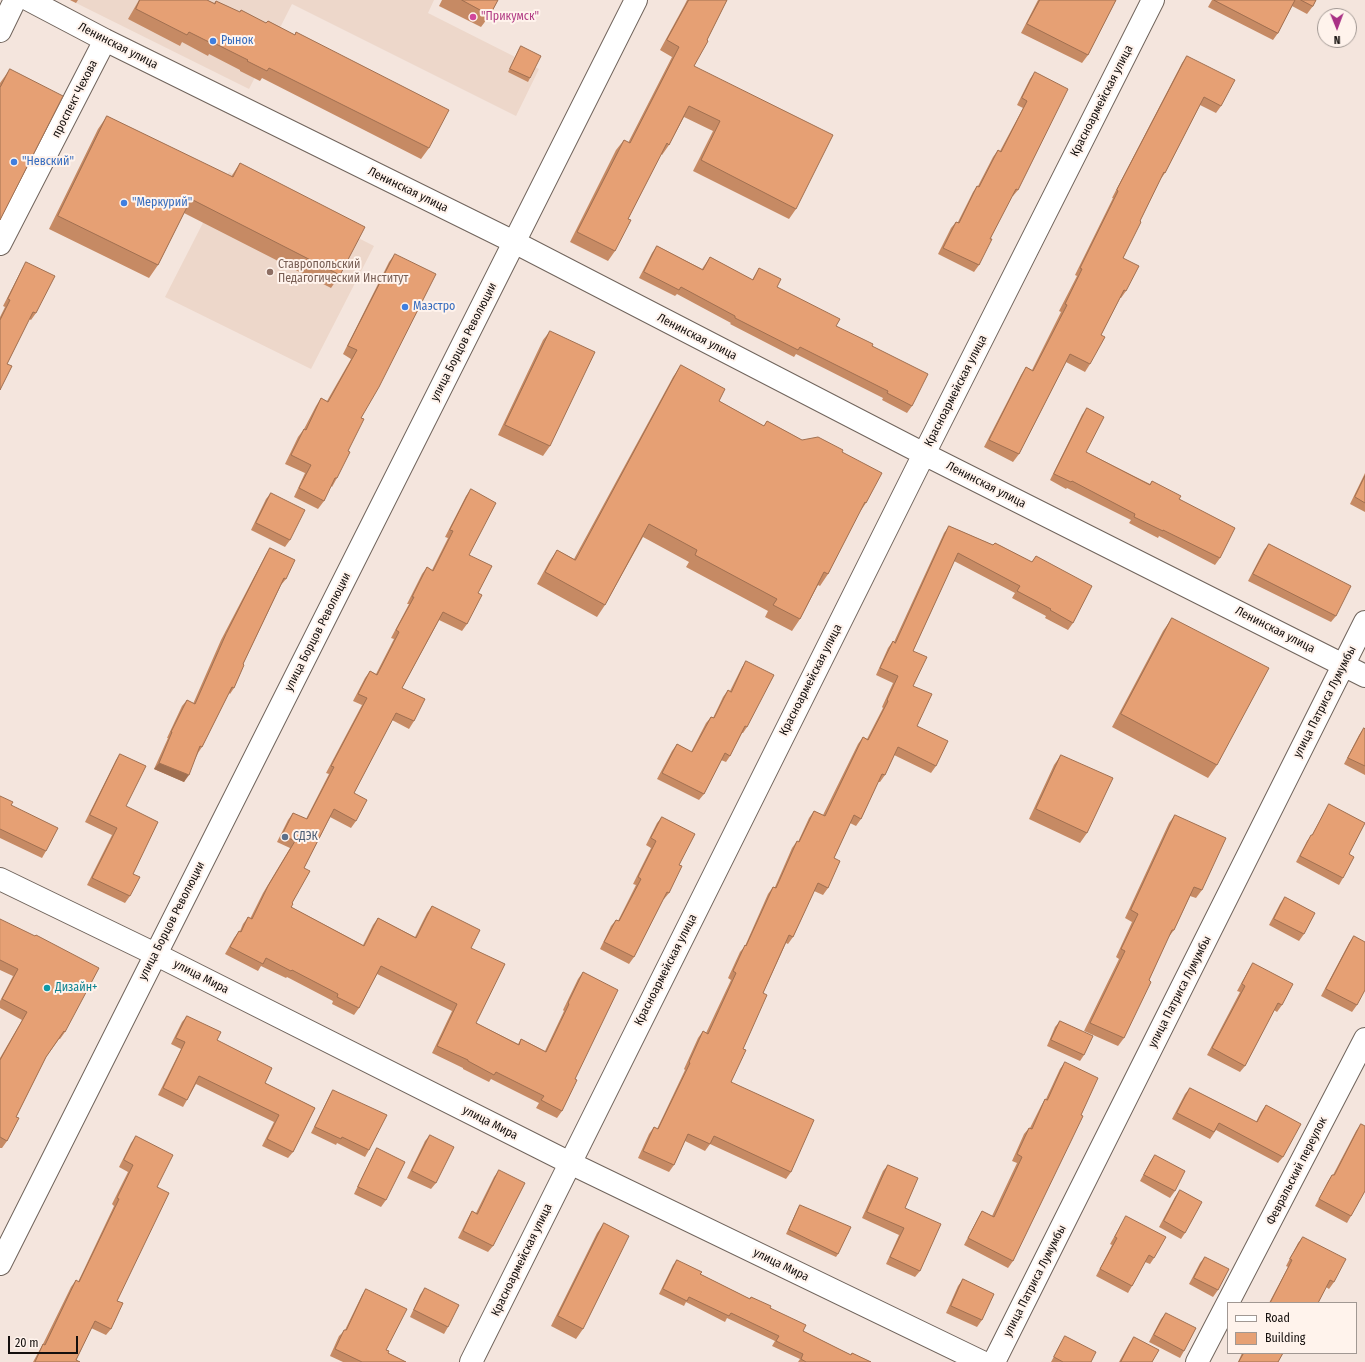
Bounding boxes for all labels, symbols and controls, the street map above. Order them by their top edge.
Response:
north arrow [1317,8,1357,48]
place label: "Прикумск" [481,10,539,24]
marker: "Прикумск" [468,12,478,22]
street label: Ленинская улица [76,20,160,72]
text: N [1334,33,1341,46]
place label: Рынок [221,34,253,48]
marker: Рынок [208,36,218,46]
street label: Красноармейская улица [1068,43,1136,159]
street label: проспект Чехова [49,58,101,140]
place label: "Невский" [22,155,74,169]
marker: "Невский" [9,157,19,167]
street label: Ленинская улица [366,164,450,216]
place label: "Меркурий" [132,196,192,210]
marker: "Меркурий" [119,198,129,208]
place label: Ставропольский Педагогический Институт [278,258,408,286]
marker: Ставропольский Педагогический Институт [265,267,275,277]
street label: улица Борцов Революции [428,280,500,404]
place label: Маэстро [413,300,455,314]
marker: Маэстро [400,302,410,312]
street label: Ленинская улица [655,311,739,363]
street label: Красноармейская улица [922,333,990,449]
street label: Ленинская улица [944,459,1028,511]
street label: улица Борцов Революции [282,570,354,694]
street label: Ленинская улица [1233,604,1317,656]
street label: Красноармейская улица [777,622,845,738]
street label: улица Патриса Лумумбы [1291,644,1359,760]
place label: СДЭК [293,830,318,844]
marker: СДЭК [280,832,290,842]
street label: улица Борцов Революции [136,859,208,983]
street label: Красноармейская улица [632,912,700,1028]
street label: улица Патриса Лумумбы [1146,934,1214,1050]
street label: улица Мира [171,957,231,997]
place label: Дизайн+ [55,981,98,995]
marker: Дизайн+ [42,983,52,993]
street label: улица Мира [460,1103,520,1143]
street label: Февральский переулок [1264,1115,1330,1227]
street label: Красноармейская улица [488,1201,556,1319]
street label: улица Патриса Лумумбы [1001,1223,1069,1339]
street label: улица Мира [751,1245,811,1285]
legend [1227,1302,1357,1354]
text: Road [1265,1311,1290,1325]
scale bar [10,1328,80,1354]
text: Building [1265,1331,1305,1345]
text: 20 m [15,1336,39,1350]

